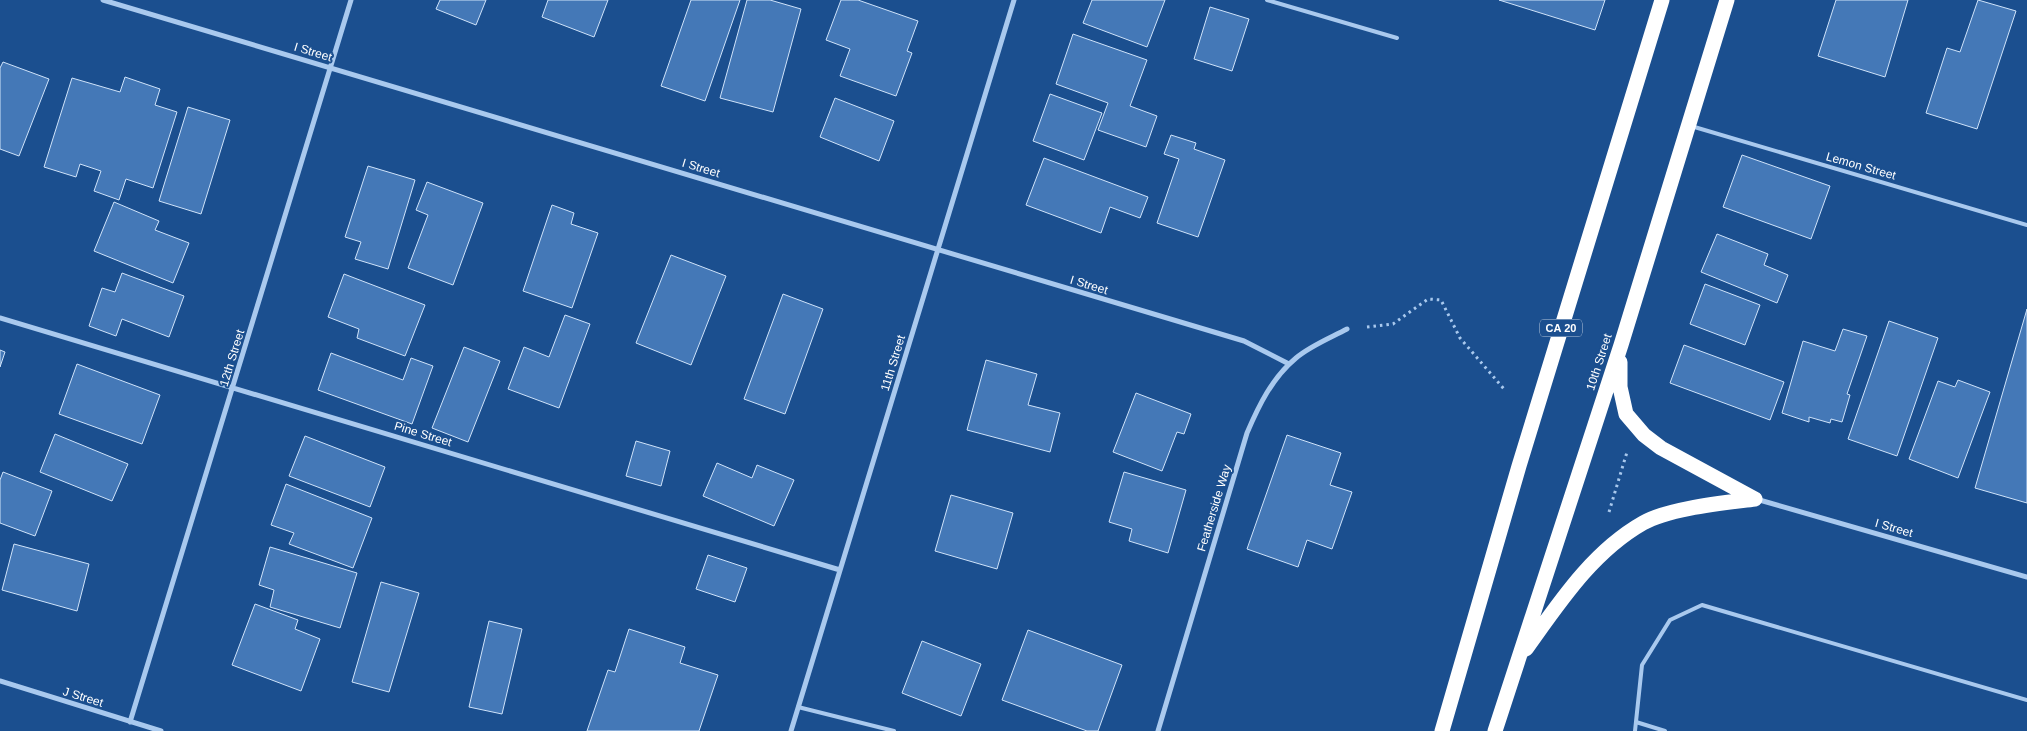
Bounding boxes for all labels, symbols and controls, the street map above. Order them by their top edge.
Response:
street label: I Street [292,40,334,65]
street label: Lemon Street [1824,149,1898,183]
street label: I Street [680,156,722,181]
street label: I Street [1068,273,1110,298]
road number: CA 20 [1540,319,1582,336]
street label: 12th Street [217,327,247,388]
street label: 10th Street [1583,331,1615,392]
street label: 11th Street [878,333,908,393]
street label: Pine Street [393,419,454,450]
street label: Featherside Way [1194,463,1234,553]
street label: I Street [1873,516,1915,540]
street label: J Street [61,684,105,710]

